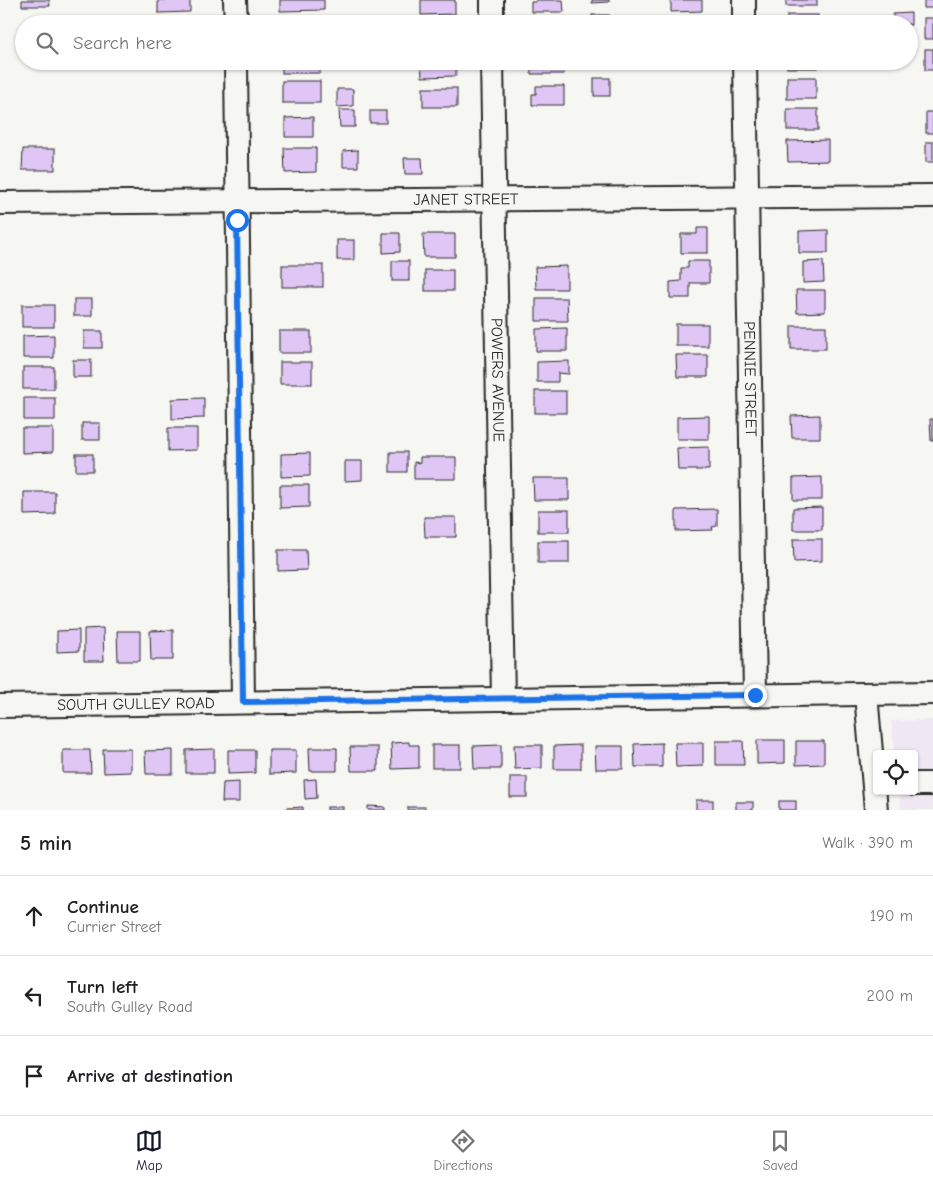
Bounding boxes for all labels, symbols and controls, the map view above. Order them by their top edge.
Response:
search box [15,15,918,70]
icon: search [33,29,61,57]
text: Search here [73,32,172,54]
street label: JANET STREET [413,190,519,209]
route start [226,209,249,232]
street label: POWERS AVENUE [487,318,508,443]
street label: PENNIE STREET [740,321,760,437]
route end [744,684,767,707]
street label: SOUTH GULLEY ROAD [57,694,215,714]
map controls [873,750,918,795]
button: locate [873,750,918,795]
text: 5 min [20,831,72,855]
text: Walk · 390 m [822,834,913,852]
text: Continue [67,896,139,918]
icon: ahead [20,902,48,930]
text: 190 m [870,907,913,925]
text: Currier Street [67,918,161,936]
text: Turn left [67,976,138,998]
icon: left [20,982,48,1010]
text: 200 m [867,987,913,1005]
text: South Gulley Road [67,998,193,1016]
icon: arrive [20,1062,48,1090]
text: Arrive at destination [67,1065,233,1087]
tab: Map [135,1127,163,1174]
tab: Directions [433,1127,493,1174]
tab: Saved [763,1127,798,1174]

